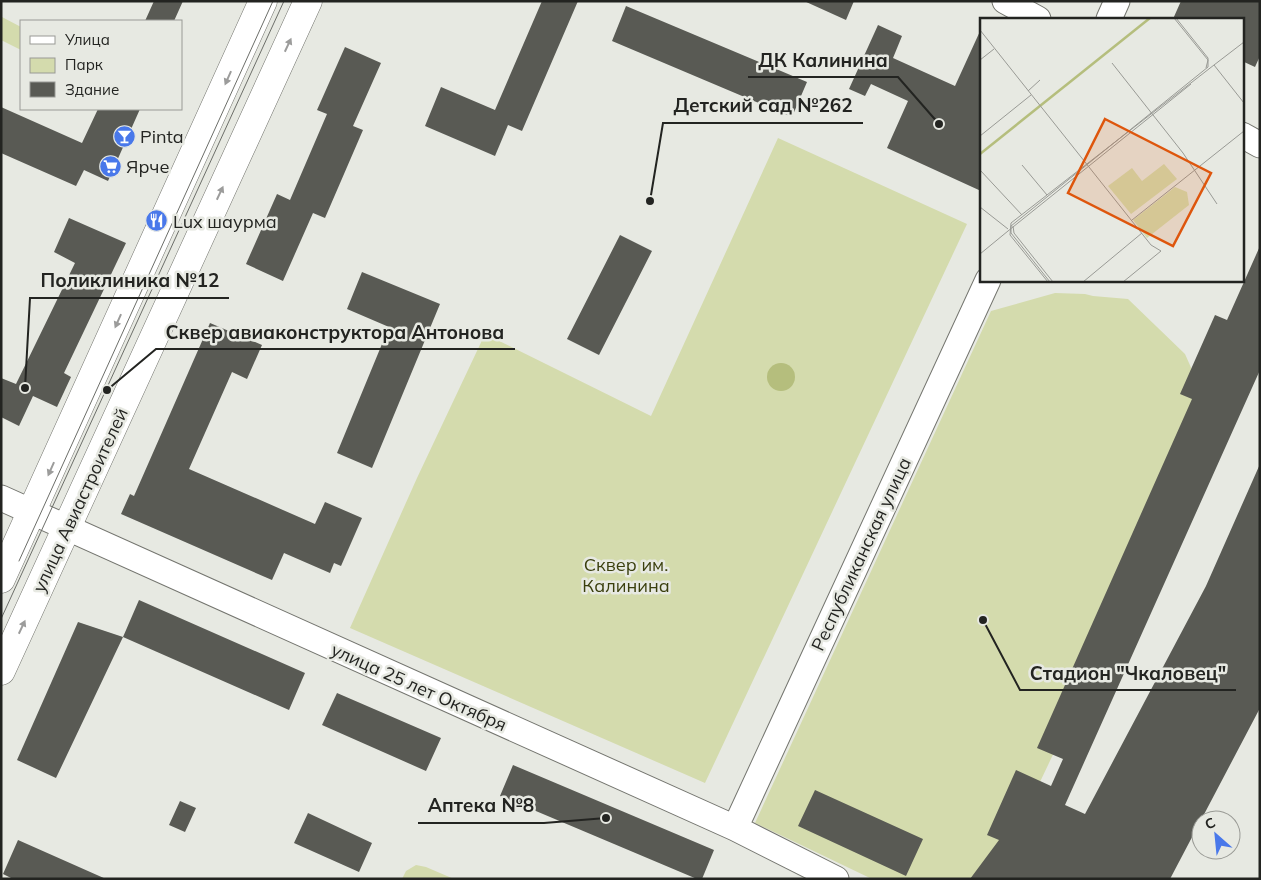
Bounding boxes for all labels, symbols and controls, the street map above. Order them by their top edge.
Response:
inset map [980,18,1244,281]
legend [20,20,182,110]
text: Улица [64,30,110,49]
one-way arrow [285,38,293,52]
callout: ДК Калинина [748,43,898,77]
text: ДК Калинина [758,48,888,72]
text: Парк [65,55,104,74]
one-way arrow [224,70,233,85]
text: Здание [65,80,119,99]
callout: Детский сад №262 [663,89,863,123]
text: Детский сад №262 [673,93,853,117]
bar icon: Pinta [112,124,136,148]
place label: Pinta [140,125,184,148]
supermarket icon: Ярче [98,154,122,178]
place label: Ярче [126,155,169,178]
one-way arrow [217,186,225,200]
restaurant icon: Lux шаурма [145,209,169,233]
place label: Lux шаурма [173,210,277,233]
callout: Поликлиника №12 [30,264,229,298]
text: Поликлиника №12 [41,268,219,292]
one-way arrow [114,314,122,328]
callout: Сквер авиаконструктора Антонова [156,315,515,349]
text: Сквер авиаконструктора Антонова [166,320,504,344]
street label: улица Авиастроителей [27,404,133,596]
street label: Республиканская улица [806,454,916,654]
one-way arrow [47,462,55,476]
park label: Сквер им. Калинина [582,553,670,597]
one-way arrow [18,620,26,634]
street label: улица 25 лет Октября [328,638,510,736]
callout: Стадион "Чкаловец" [1020,656,1236,690]
text: Стадион "Чкаловец" [1030,661,1226,685]
callout: Аптека №8 [418,789,544,823]
text: Аптека №8 [428,793,534,817]
north arrow [1191,810,1241,860]
text: С [1202,813,1218,834]

